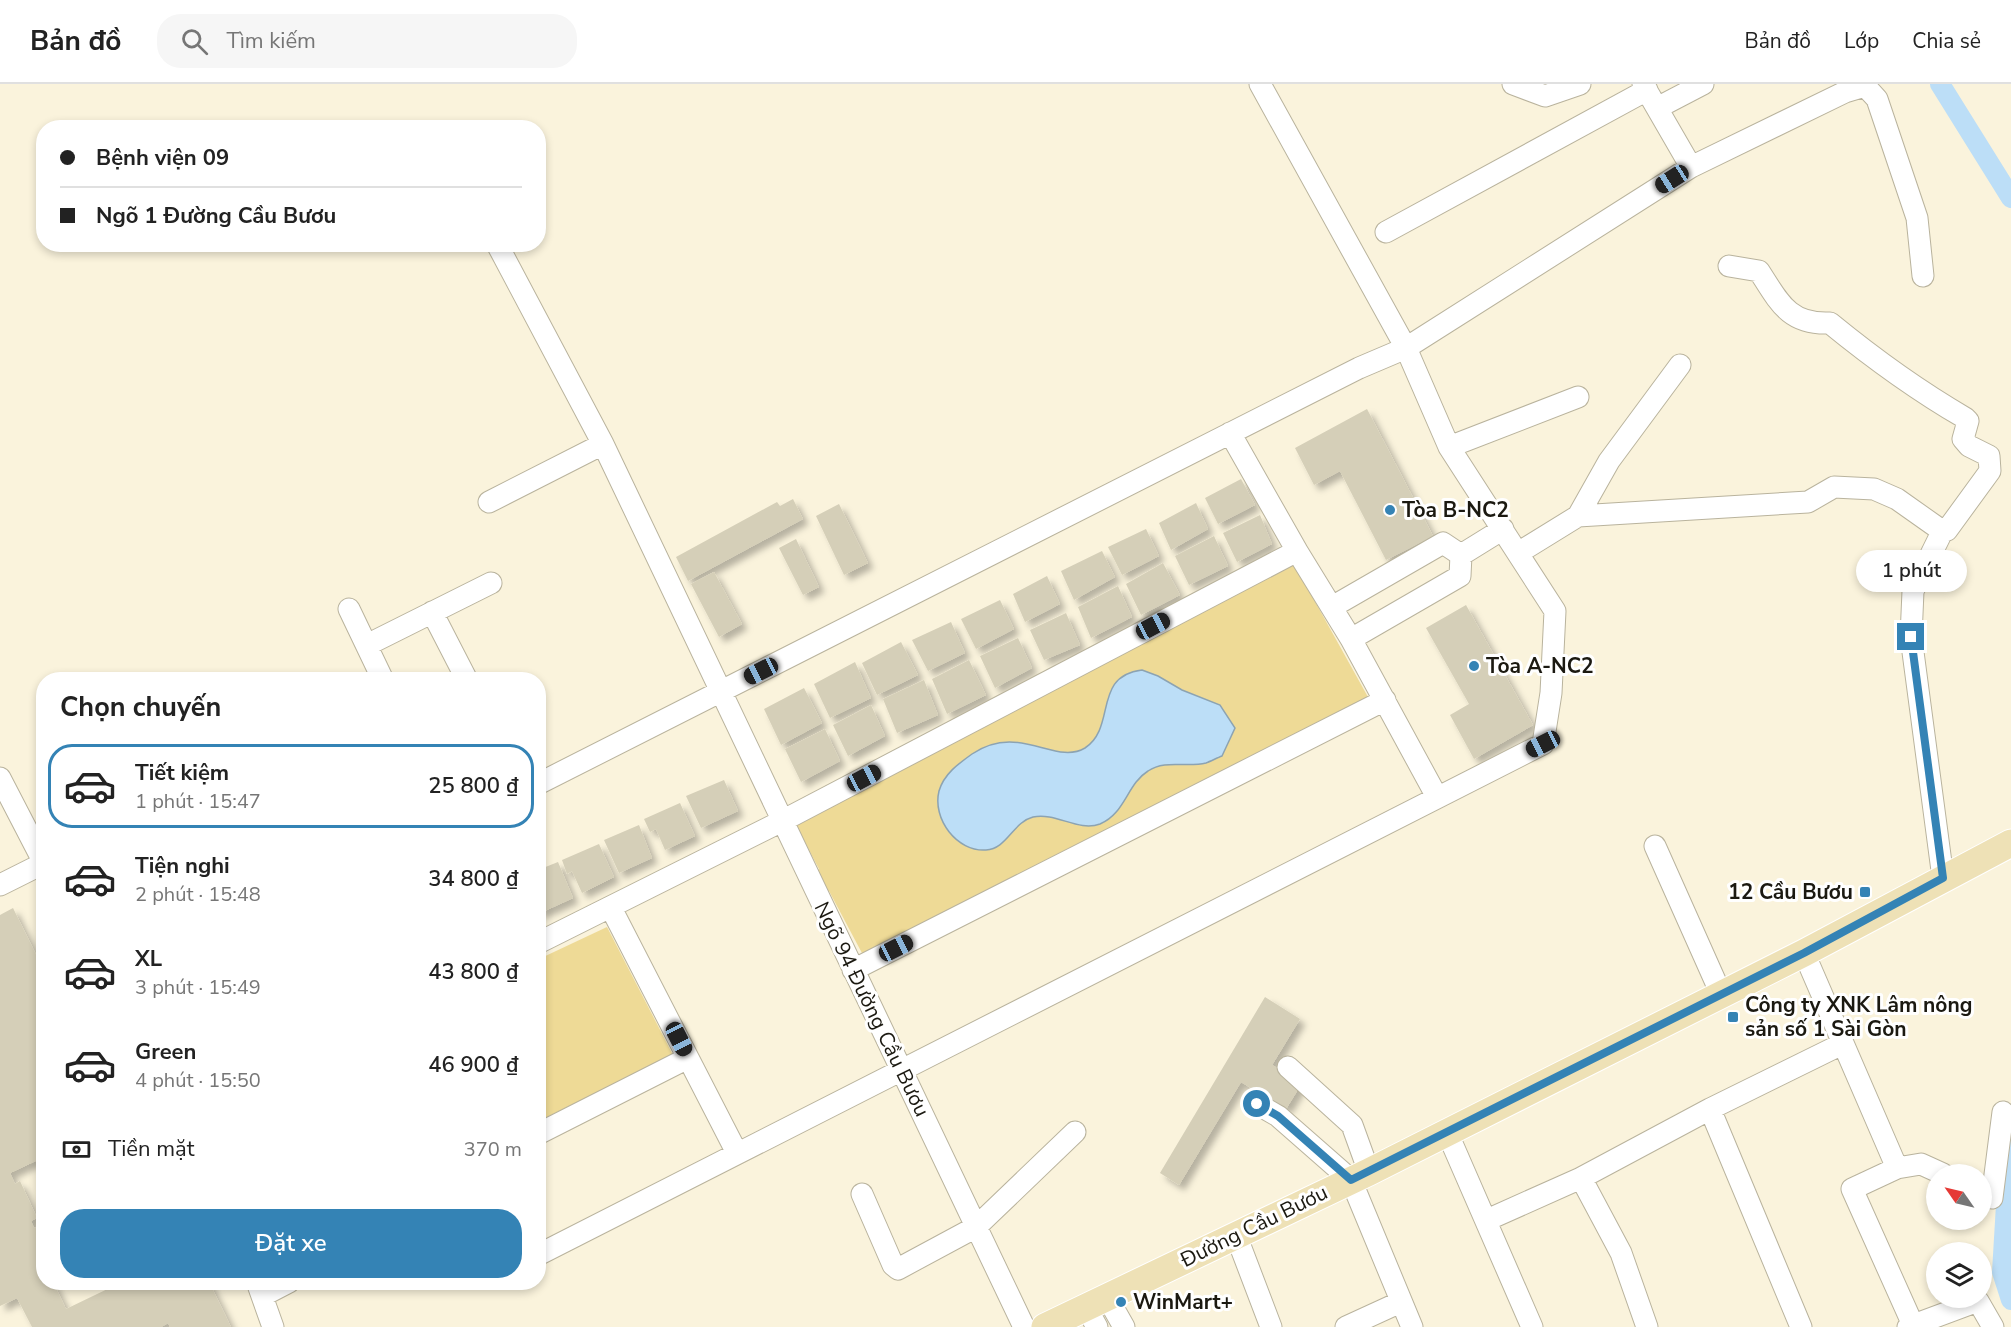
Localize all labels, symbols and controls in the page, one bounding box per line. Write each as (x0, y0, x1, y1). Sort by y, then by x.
search box (157, 14, 577, 68)
text: Bản đồ (30, 22, 121, 60)
icon: search (178, 25, 211, 58)
text: Tìm kiếm (226, 26, 316, 56)
text: Bản đồ (1744, 27, 1811, 55)
text: Lớp (1844, 27, 1879, 55)
text: Chia sẻ (1912, 27, 1981, 55)
text: Bệnh viện 09 (96, 143, 229, 173)
car (1652, 162, 1692, 196)
text: Ngõ 1 Đường Cầu Bươu (96, 201, 336, 231)
place label: Tòa B-NC2 (1402, 496, 1509, 524)
marker: Tòa B-NC2 (1383, 503, 1397, 517)
callout: 1 phút (1856, 550, 1966, 592)
text: 1 phút (1882, 557, 1941, 584)
car (1133, 610, 1173, 642)
route end (1897, 623, 1924, 650)
place label: Tòa A-NC2 (1486, 652, 1594, 680)
car (741, 655, 781, 687)
marker: Tòa A-NC2 (1467, 659, 1481, 673)
text: Chọn chuyến (60, 689, 221, 726)
car (1523, 728, 1563, 760)
text: Tiết kiệm (135, 758, 229, 788)
icon: car (63, 759, 117, 813)
car (844, 762, 884, 794)
text: 25 800 ₫ (428, 771, 519, 801)
text: 1 phút · 15:47 (135, 788, 261, 815)
text: Tiện nghi (135, 851, 230, 881)
icon: car (63, 852, 117, 906)
text: 34 800 ₫ (428, 864, 519, 894)
place label: 12 Cầu Bươu (1728, 878, 1853, 906)
text: 2 phút · 15:48 (135, 881, 261, 908)
marker: 12 Cầu Bươu (1858, 885, 1872, 899)
street label: Ngõ 94 Đường Cầu Bươu (808, 897, 936, 1121)
car (876, 932, 916, 964)
text: XL (135, 944, 162, 974)
icon: car (63, 945, 117, 999)
text: 43 800 ₫ (428, 957, 519, 987)
text: 3 phút · 15:49 (135, 974, 261, 1001)
place label: Công ty XNK Lâm nông sản số 1 Sài Gòn (1745, 991, 1972, 1043)
marker: Công ty XNK Lâm nông sản số 1 Sài Gòn (1726, 1010, 1740, 1024)
car (663, 1019, 695, 1059)
text: Green (135, 1037, 196, 1067)
icon: car (63, 1038, 117, 1092)
text: 46 900 ₫ (428, 1050, 519, 1080)
text: 4 phút · 15:50 (135, 1067, 261, 1094)
route start (1243, 1090, 1270, 1117)
icon: cash (60, 1133, 93, 1166)
text: Tiền mặt (108, 1134, 194, 1164)
text: 370 m (464, 1136, 522, 1163)
north arrow (1926, 1164, 1992, 1230)
map controls (1926, 1164, 1992, 1308)
street label: Đường Cầu Bươu (1175, 1178, 1332, 1274)
button: Đặt xe (60, 1209, 522, 1278)
button: layers (1926, 1242, 1992, 1308)
place label: WinMart+ (1133, 1288, 1233, 1316)
marker: WinMart+ (1114, 1295, 1128, 1309)

